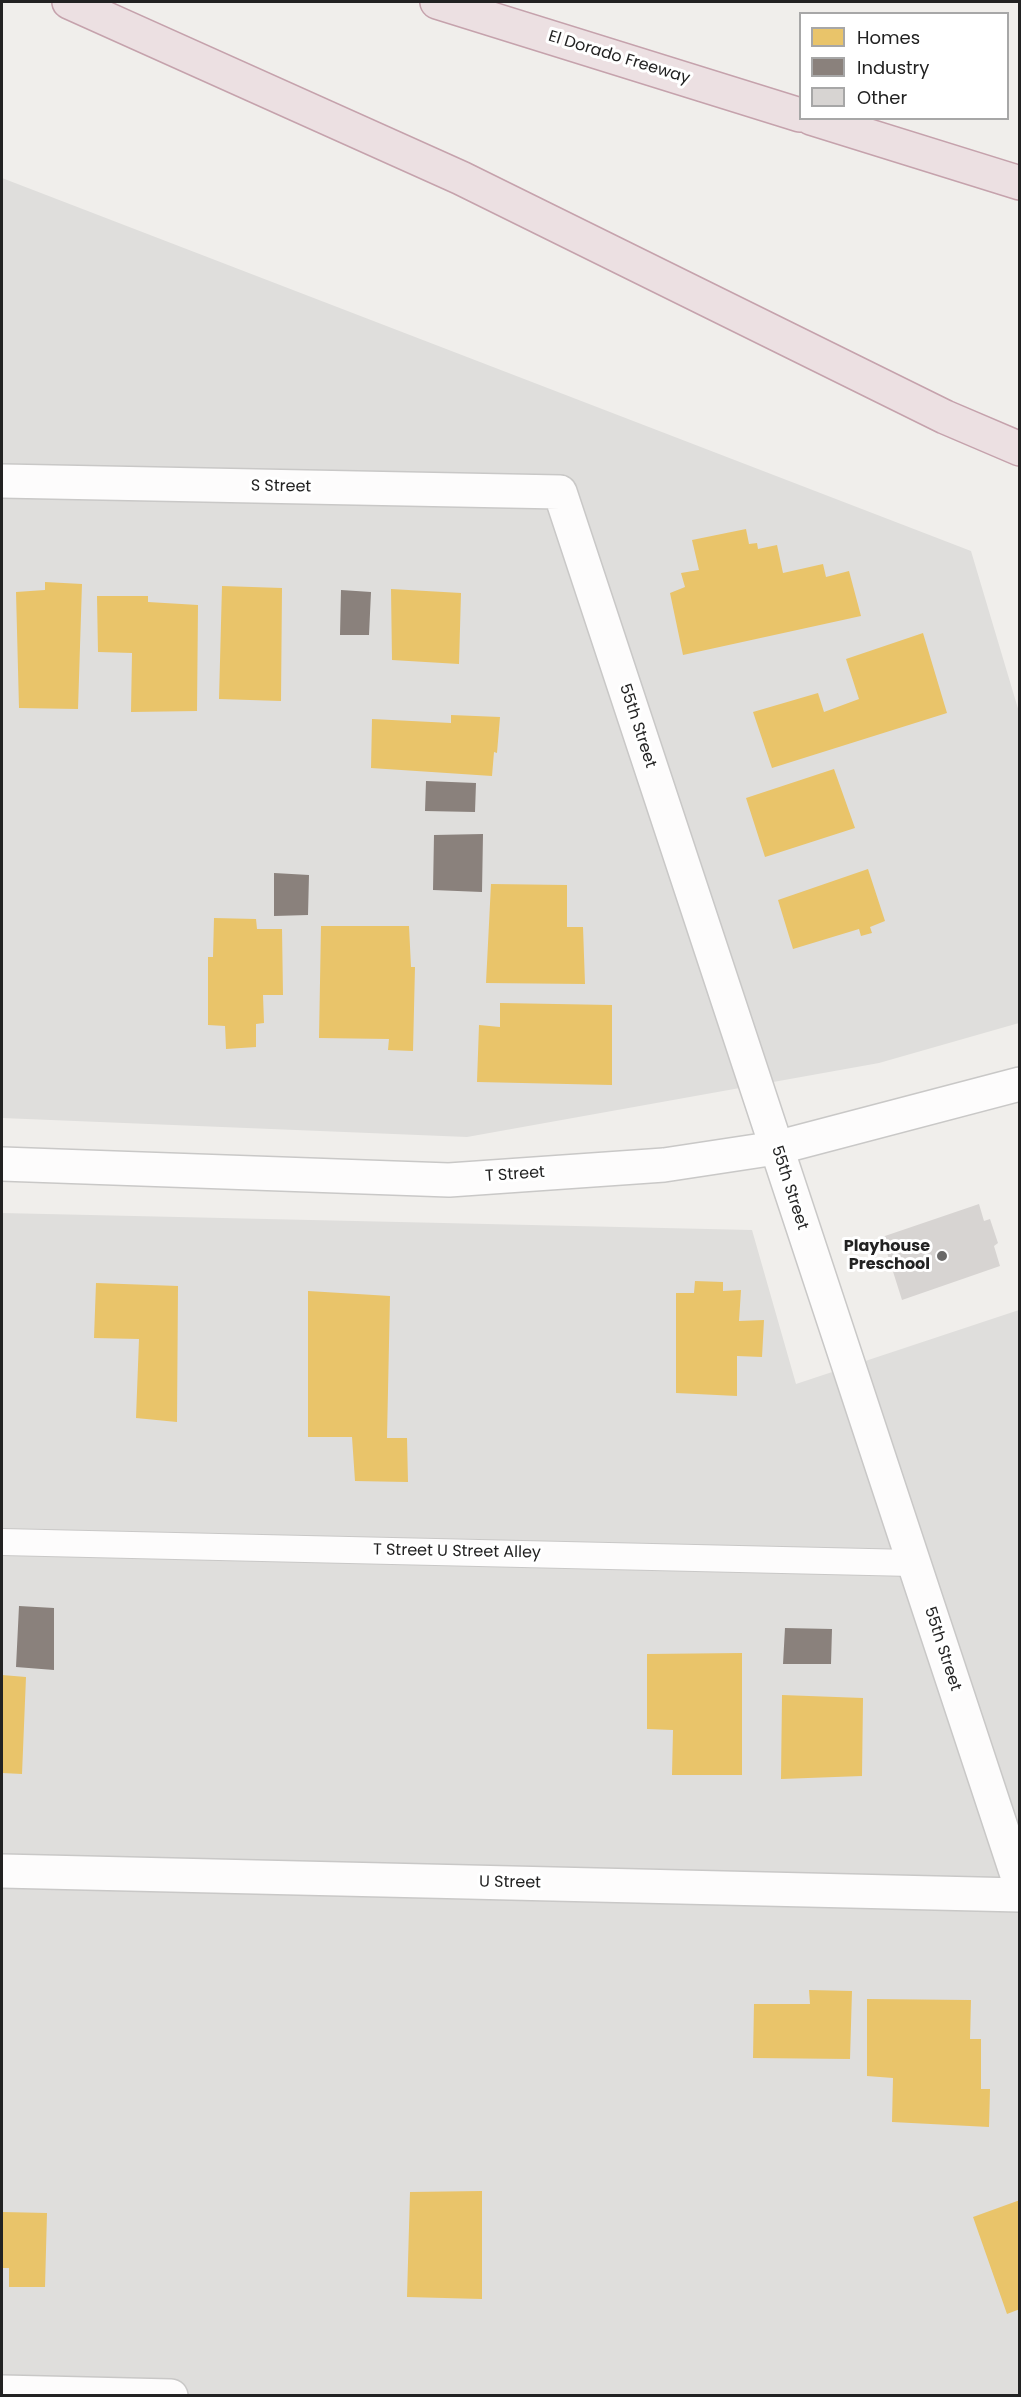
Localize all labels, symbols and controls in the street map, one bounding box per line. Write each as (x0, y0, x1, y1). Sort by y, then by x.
legend (799, 12, 1009, 120)
text: Homes (857, 25, 920, 50)
street label: El Dorado Freeway (546, 27, 692, 89)
text: Industry (857, 55, 929, 80)
text: Other (857, 85, 907, 110)
street label: S Street (251, 477, 311, 497)
street label: 55th Street (614, 682, 660, 770)
street label: 55th Street (766, 1144, 812, 1232)
street label: T Street (485, 1163, 545, 1187)
place label: Playhouse Preschool (844, 1237, 930, 1275)
marker: Playhouse Preschool (935, 1249, 949, 1263)
street label: T Street U Street Alley (373, 1541, 541, 1563)
street label: 55th Street (919, 1605, 965, 1693)
street label: U Street (479, 1873, 541, 1893)

